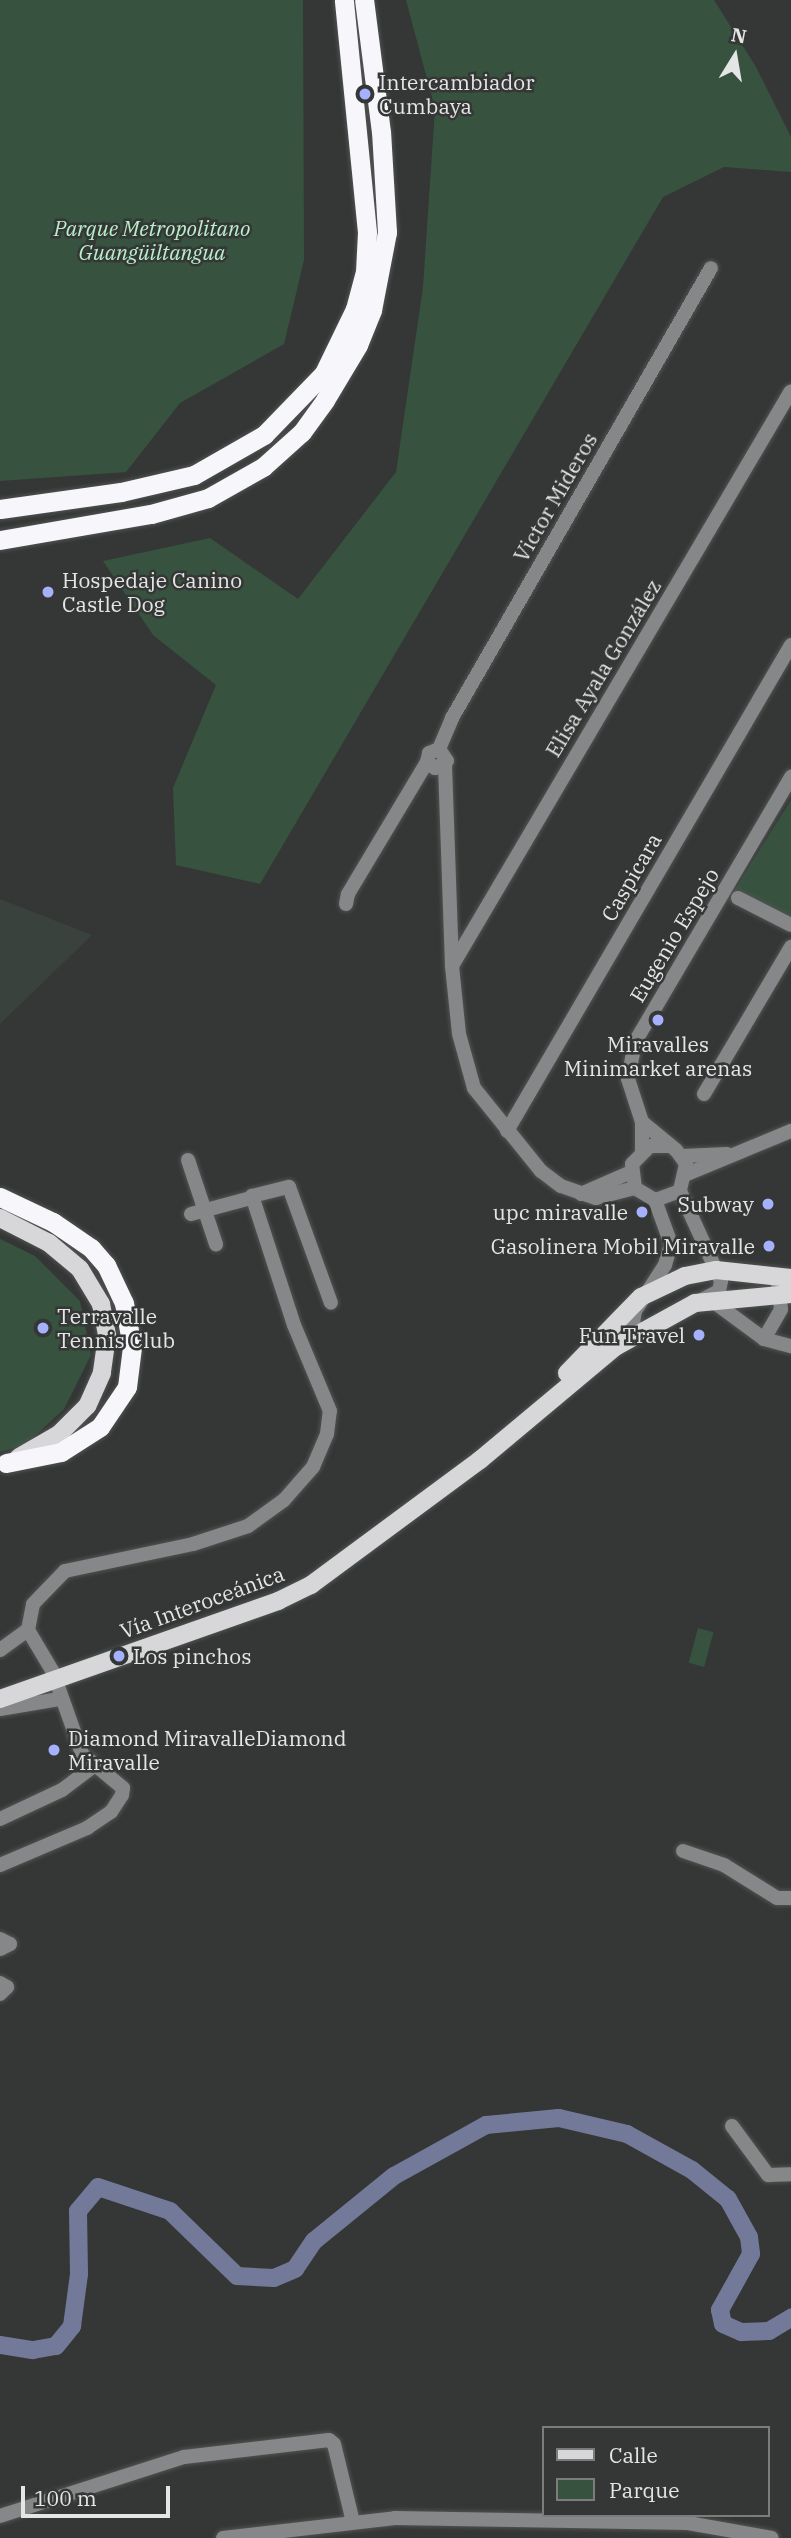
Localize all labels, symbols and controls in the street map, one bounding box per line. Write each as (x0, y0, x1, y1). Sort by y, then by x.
north arrow (700, 21, 770, 91)
text: N (729, 22, 749, 49)
place label: Intercambiador Cumbaya (379, 69, 534, 119)
marker: Intercambiador Cumbaya (357, 86, 373, 102)
park label: Parque Metropolitano Guangüiltangua (54, 215, 250, 265)
street label: Victor Mideros (508, 428, 602, 566)
place label: Hospedaje Canino Castle Dog (62, 567, 242, 617)
street label: Elisa Ayala González (540, 575, 666, 761)
marker: Hospedaje Canino Castle Dog (40, 584, 56, 600)
street label: Caspicara (596, 828, 666, 926)
street label: Eugenio Espejo (624, 863, 724, 1007)
marker: Miravalles Minimarket arenas (650, 1012, 666, 1028)
place label: Miravalles Minimarket arenas (564, 1031, 752, 1081)
place label: Subway (678, 1191, 754, 1217)
marker: Subway (760, 1196, 776, 1212)
place label: upc miravalle (493, 1199, 628, 1225)
marker: upc miravalle (634, 1204, 650, 1220)
place label: Gasolinera Mobil Miravalle (491, 1233, 755, 1259)
marker: Gasolinera Mobil Miravalle (761, 1238, 777, 1254)
place label: Terravalle Tennis Club (57, 1303, 175, 1353)
marker: Terravalle Tennis Club (35, 1320, 51, 1336)
place label: Fun Travel (579, 1322, 685, 1348)
marker: Fun Travel (691, 1327, 707, 1343)
street label: Vía Interoceánica (116, 1561, 288, 1643)
place label: Los pinchos (133, 1643, 251, 1669)
marker: Los pinchos (111, 1648, 127, 1664)
place label: Diamond MiravalleDiamond Miravalle (68, 1725, 346, 1775)
marker: Diamond MiravalleDiamond Miravalle (46, 1742, 62, 1758)
legend (542, 2426, 770, 2517)
text: Calle (609, 2441, 658, 2469)
scale bar (24, 2472, 173, 2516)
text: Parque (609, 2476, 679, 2504)
text: 100 m (34, 2484, 97, 2512)

